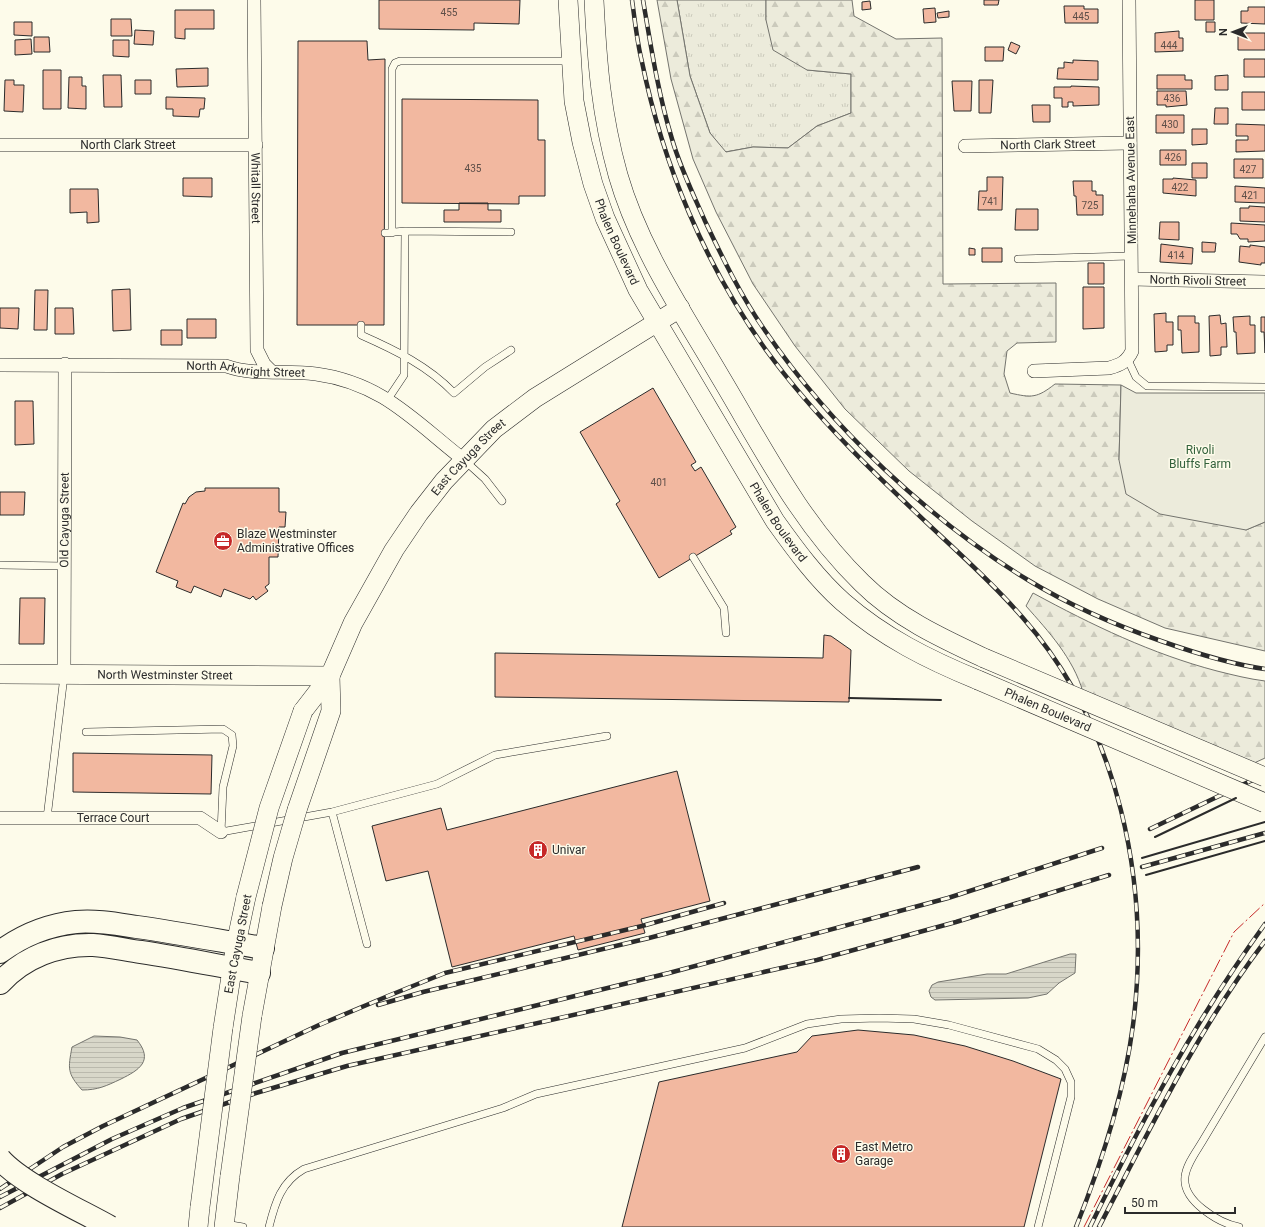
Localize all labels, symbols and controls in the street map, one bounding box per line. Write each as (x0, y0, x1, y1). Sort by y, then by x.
house number: 455 (441, 7, 458, 18)
house number: 445 (1073, 11, 1090, 22)
north arrow (1213, 12, 1253, 52)
text: N (1217, 28, 1230, 36)
house number: 444 (1161, 40, 1178, 51)
house number: 436 (1164, 93, 1181, 104)
street label: Minnehaha Avenue East (1123, 116, 1139, 244)
house number: 430 (1162, 119, 1179, 130)
street label: North Clark Street (1000, 137, 1096, 152)
street label: North Clark Street (80, 138, 176, 152)
street label: Whitall Street (248, 152, 263, 224)
house number: 426 (1165, 152, 1182, 163)
house number: 435 (465, 163, 482, 174)
house number: 427 (1240, 164, 1257, 175)
house number: 422 (1172, 182, 1189, 193)
house number: 421 (1242, 190, 1258, 201)
house number: 741 (982, 196, 998, 207)
street label: Phalen Boulevard (592, 197, 642, 287)
house number: 725 (1082, 200, 1099, 211)
house number: 414 (1168, 250, 1185, 261)
street label: North Rivoli Street (1149, 272, 1247, 289)
street label: North Arkwright Street (186, 359, 306, 380)
street label: East Cayuga Street (428, 416, 508, 498)
park label: Rivoli Bluffs Farm (1169, 443, 1231, 471)
street label: Old Cayuga Street (57, 472, 72, 568)
house number: 401 (651, 477, 667, 488)
street label: Phalen Boulevard (747, 480, 810, 565)
place label: Blaze Westminster Administrative Offices (237, 527, 354, 555)
office icon: Blaze Westminster Administrative Offices (212, 530, 234, 552)
street label: North Westminster Street (97, 668, 233, 682)
street label: Phalen Boulevard (1002, 685, 1093, 735)
street label: Terrace Court (77, 811, 149, 825)
building icon: Univar (527, 839, 549, 861)
place label: Univar (552, 843, 586, 857)
street label: East Cayuga Street (222, 893, 255, 995)
place label: East Metro Garage (855, 1140, 913, 1168)
building icon: East Metro Garage (830, 1143, 852, 1165)
scale bar (1125, 1189, 1235, 1215)
text: 50 m (1131, 1196, 1158, 1210)

